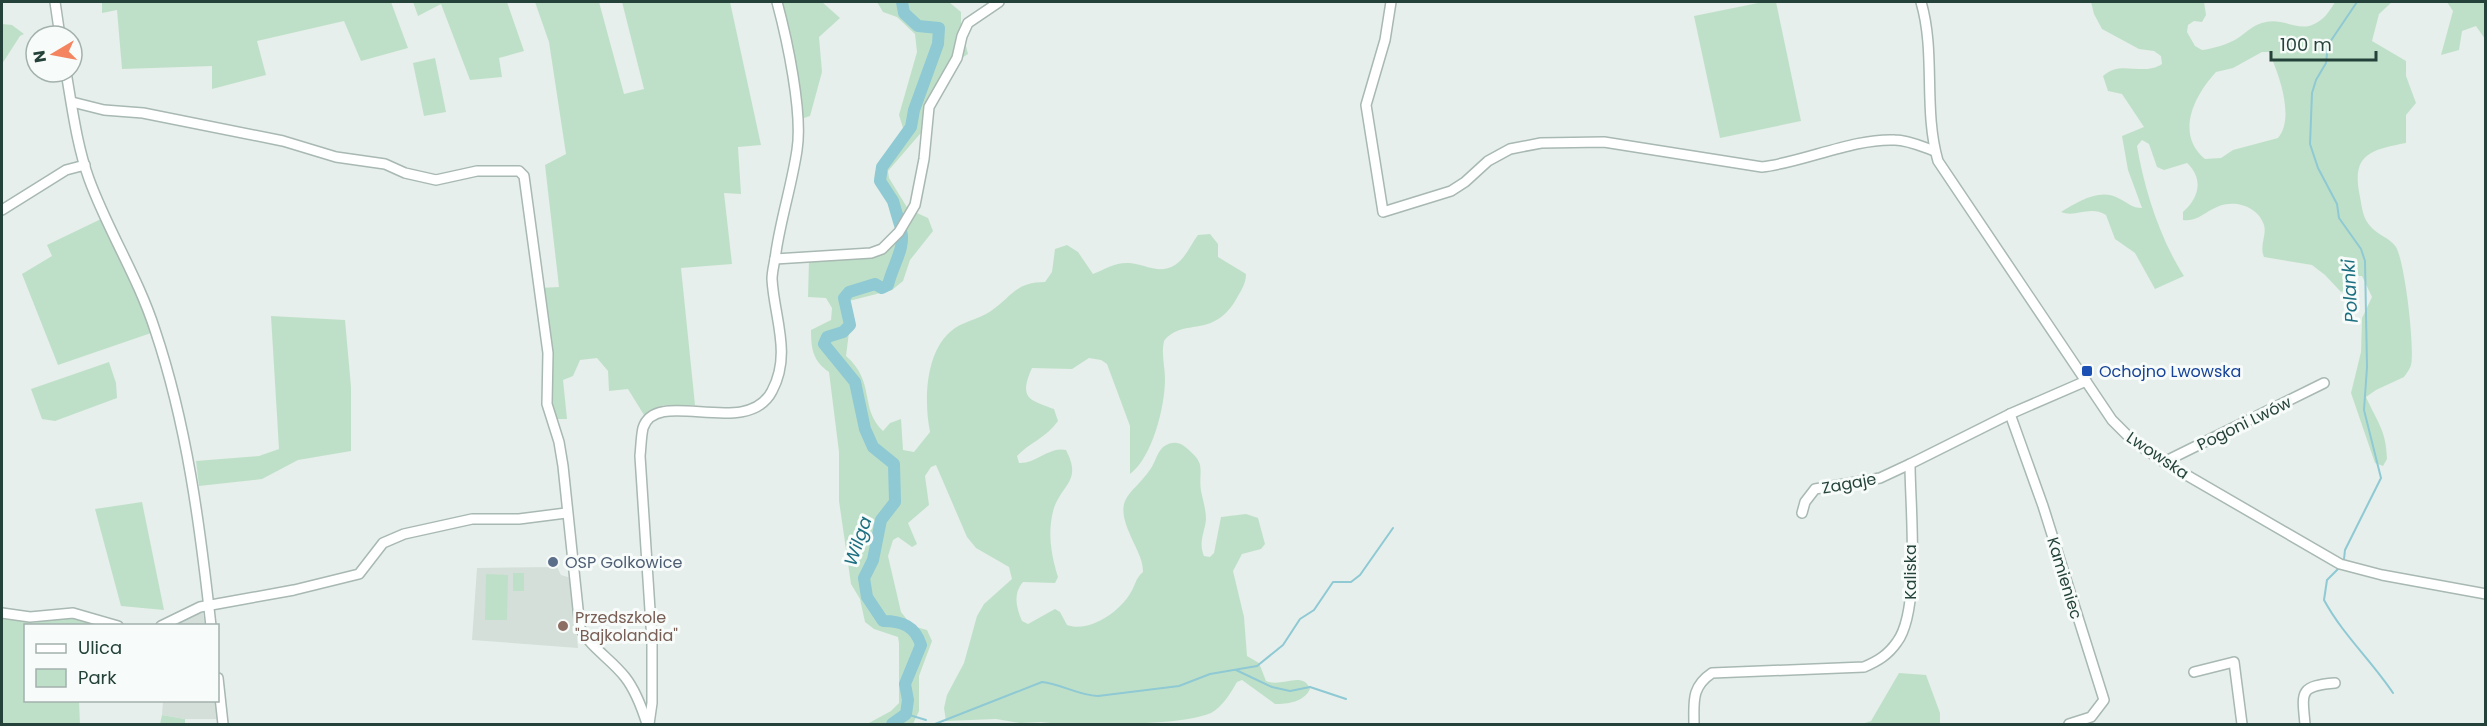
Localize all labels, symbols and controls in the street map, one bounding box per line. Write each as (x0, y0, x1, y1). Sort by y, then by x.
north arrow (24, 24, 84, 84)
scale bar (2271, 24, 2376, 62)
text: 100 m (2280, 32, 2332, 57)
text: N (27, 49, 52, 64)
water label: Polanki (2335, 258, 2364, 324)
place label: Ochojno Lwowska (2099, 360, 2241, 383)
marker: Ochojno Lwowska (2080, 364, 2094, 378)
street label: Pogoni Lwów (2193, 391, 2295, 456)
street label: Lwowska (2122, 426, 2194, 485)
street label: Zagaje (1820, 467, 1878, 500)
water label: Wilga (837, 513, 878, 569)
street label: Kamieniec (2041, 534, 2088, 622)
street label: Kaliska (1899, 544, 1922, 600)
place label: OSP Golkowice (565, 551, 682, 574)
marker: OSP Golkowice (546, 555, 560, 569)
place label: Przedszkole "Bajkolandia" (575, 606, 678, 647)
marker: Przedszkole "Bajkolandia" (556, 619, 570, 633)
legend (24, 624, 219, 702)
text: Ulica (78, 635, 122, 660)
text: Park (78, 665, 117, 690)

